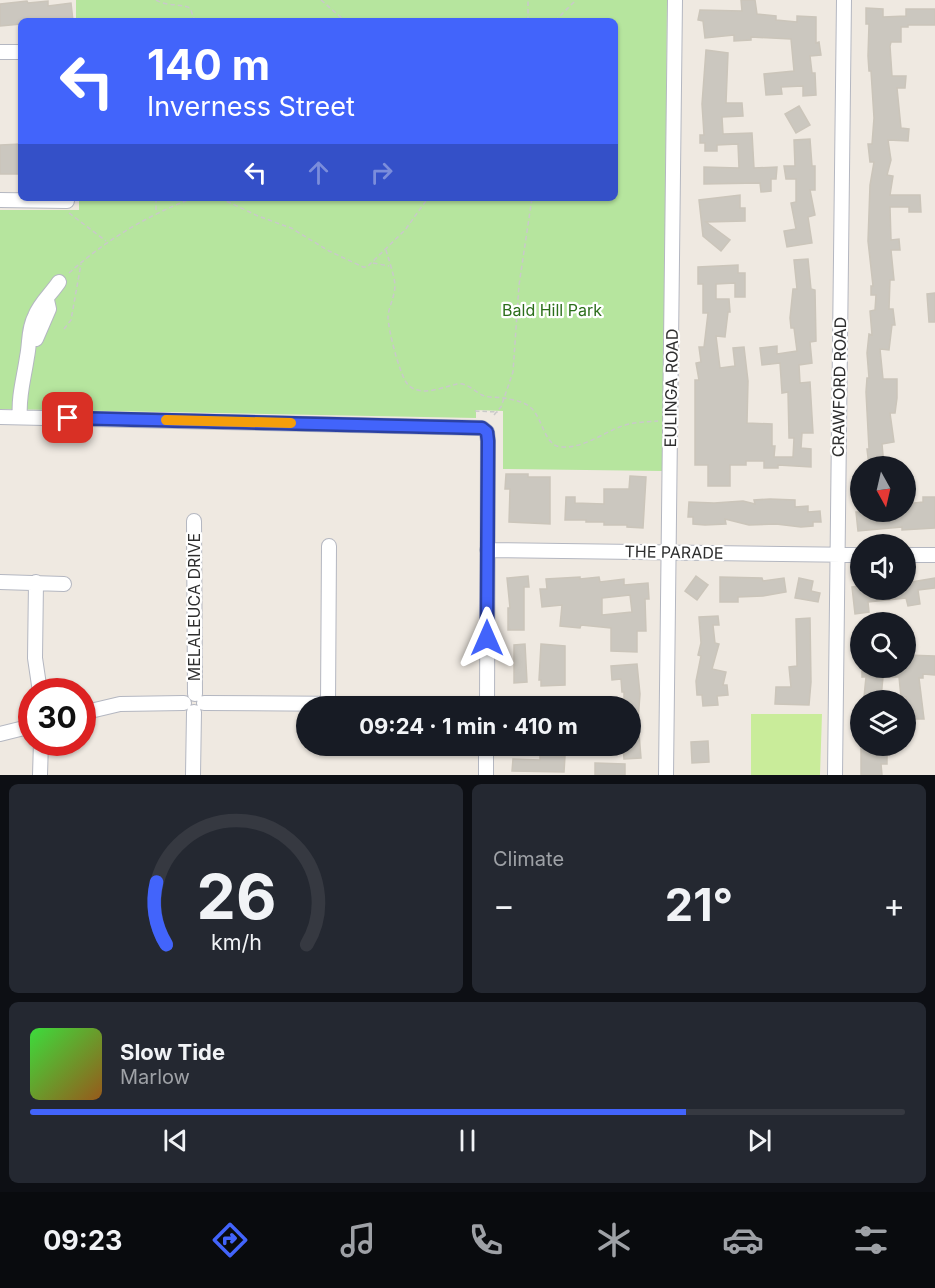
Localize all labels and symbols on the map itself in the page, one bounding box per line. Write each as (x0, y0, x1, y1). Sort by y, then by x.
park label: Bald Hill Park (502, 300, 602, 320)
street label: CRAWFORD ROAD (828, 317, 850, 457)
street label: EULINGA ROAD (660, 329, 682, 447)
pin (42, 392, 93, 443)
north arrow (850, 456, 916, 522)
street label: MELALEUCA DRIVE (184, 533, 204, 681)
street label: THE PARADE (624, 541, 724, 563)
position arrow (455, 606, 519, 670)
speed limit sign: 30 (18, 678, 96, 756)

